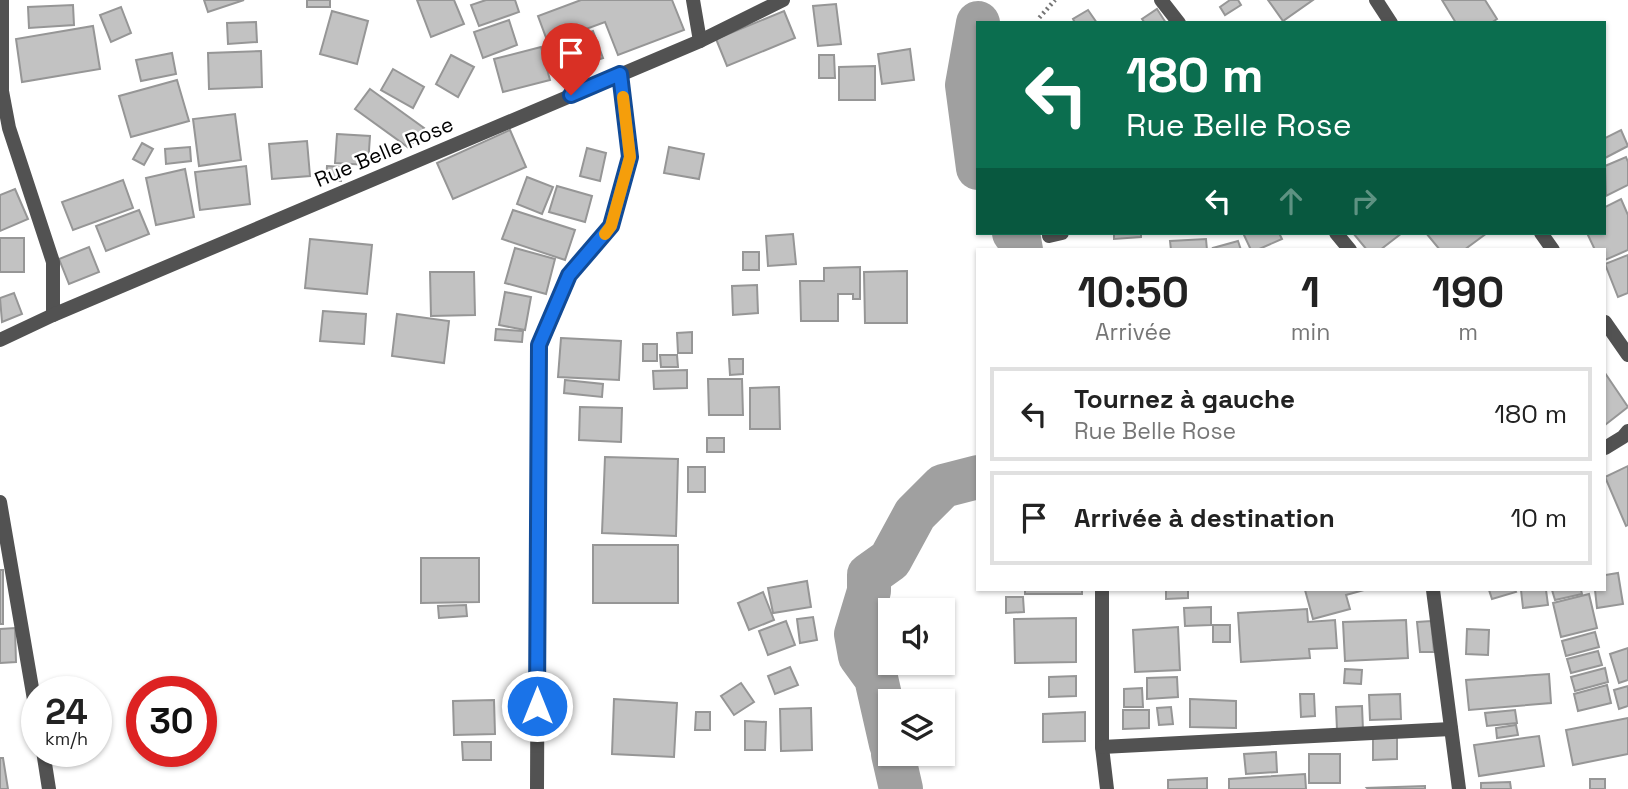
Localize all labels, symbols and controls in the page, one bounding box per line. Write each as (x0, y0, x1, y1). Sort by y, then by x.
pin (541, 23, 601, 95)
icon: arrive (552, 34, 590, 72)
text: 180 m (1126, 44, 1264, 106)
icon: left (1011, 49, 1102, 140)
text: Rue Belle Rose (1126, 105, 1352, 145)
street label: Rue Belle Rose (310, 110, 457, 193)
icon: left (1199, 182, 1237, 220)
icon: ahead (1272, 182, 1310, 220)
icon: right (1345, 182, 1383, 220)
text: 10:50 (1078, 266, 1189, 319)
text: 1 (1301, 266, 1320, 319)
text: 190 (1432, 266, 1504, 319)
text: Arrivée (1095, 317, 1172, 347)
text: min (1291, 317, 1330, 347)
text: m (1458, 317, 1478, 347)
text: Tournez à gauche (1074, 382, 1295, 416)
icon: left (1015, 395, 1053, 433)
text: 180 m (1494, 397, 1567, 431)
text: Rue Belle Rose (1074, 416, 1236, 446)
icon: arrive (1015, 499, 1053, 537)
text: Arrivée à destination (1074, 501, 1335, 535)
text: 10 m (1510, 501, 1567, 535)
map controls (878, 598, 955, 766)
button: sound (878, 598, 955, 675)
position arrow (500, 669, 574, 743)
speed limit sign: 30 (126, 676, 217, 767)
button: layers (878, 689, 955, 766)
text: 24 (45, 690, 88, 734)
text: km/h (45, 727, 88, 750)

